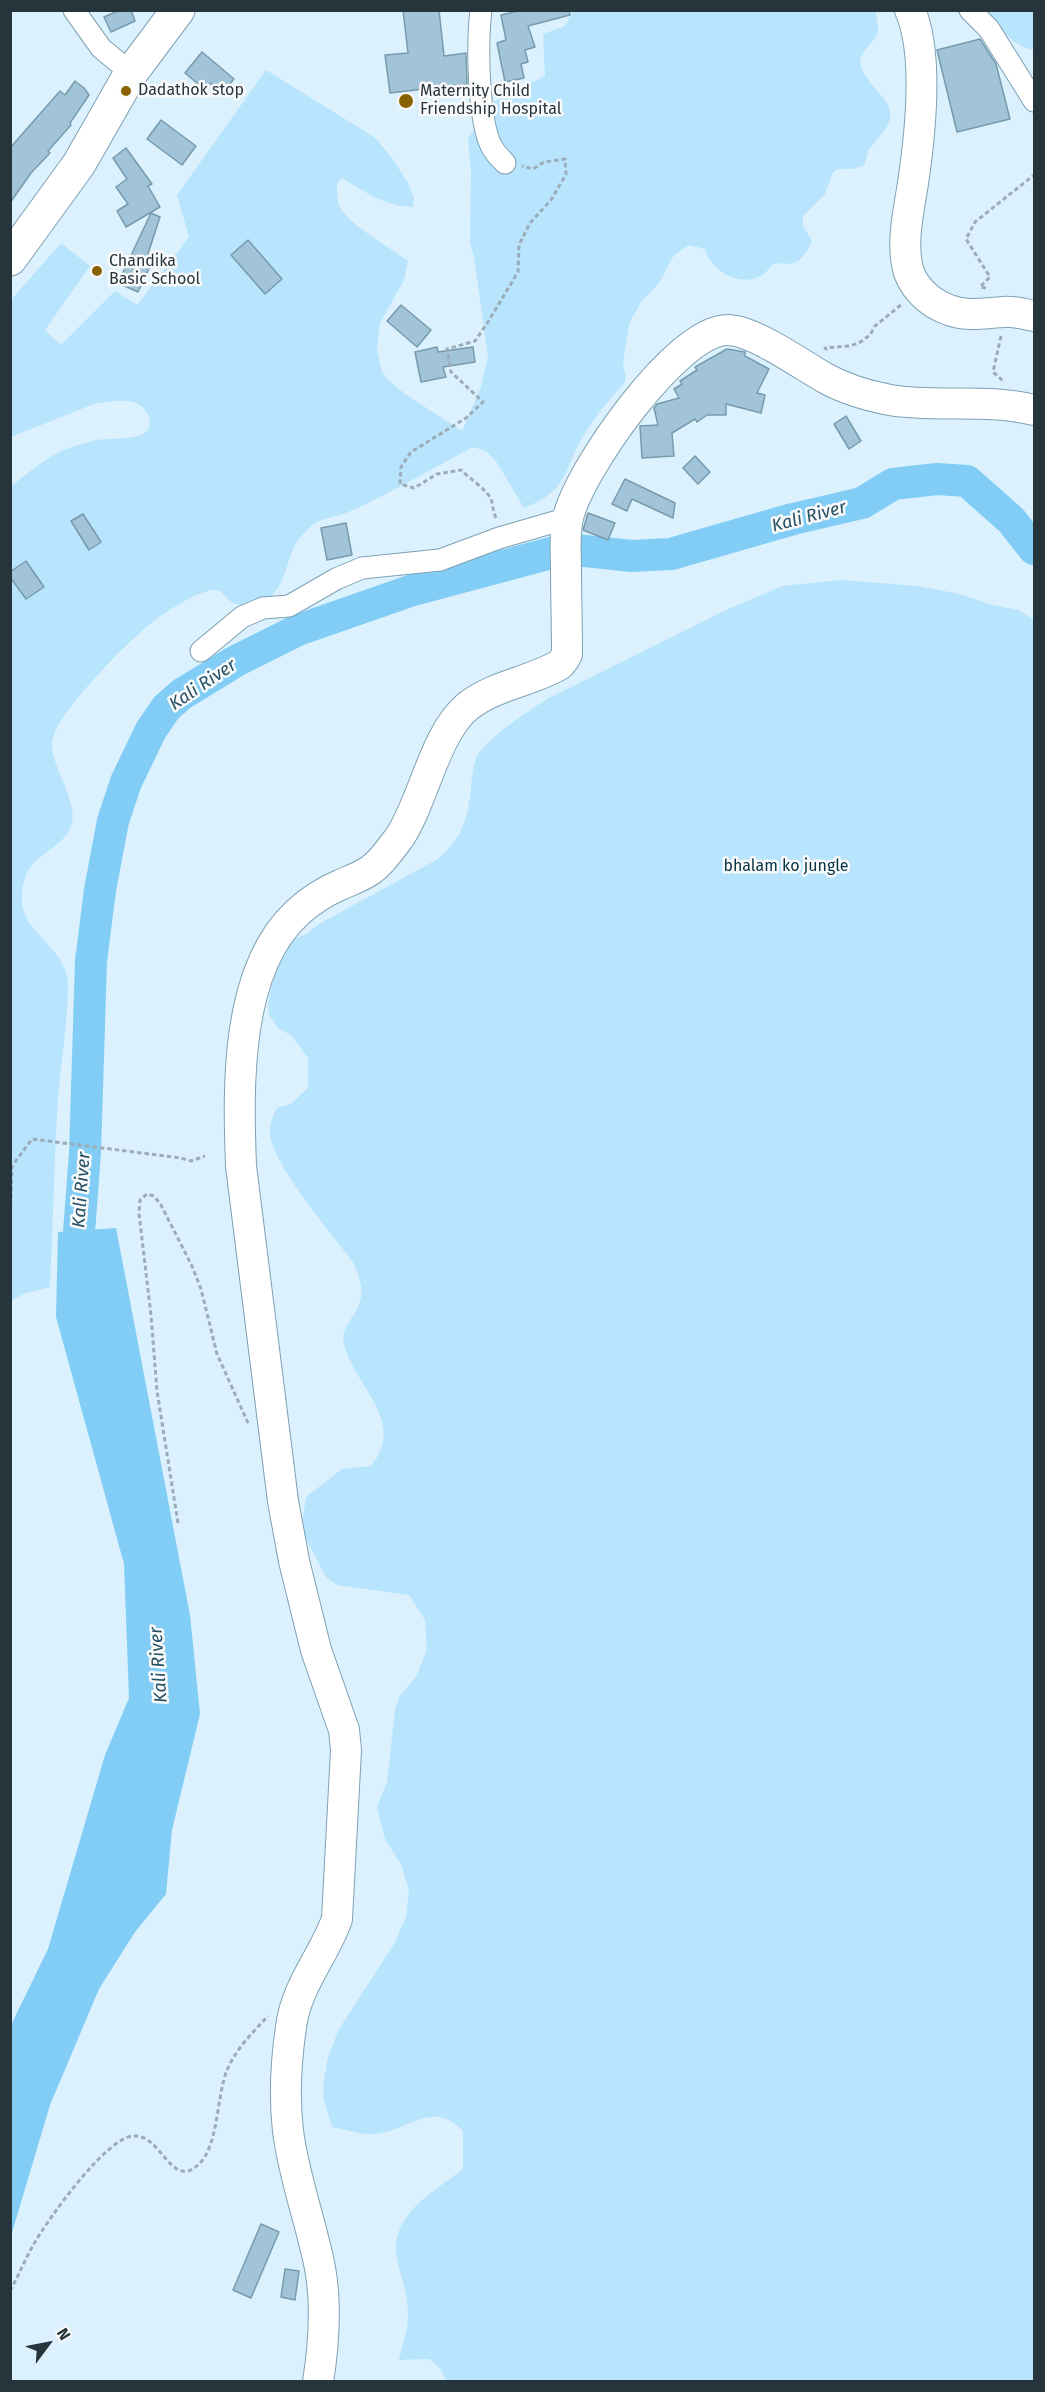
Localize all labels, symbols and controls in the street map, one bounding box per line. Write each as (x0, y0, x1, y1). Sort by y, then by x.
place label: Dadathok stop (138, 81, 244, 101)
place label: Maternity Child Friendship Hospital (420, 82, 561, 120)
marker: Dadathok stop (119, 84, 133, 98)
marker: Maternity Child Friendship Hospital (397, 92, 415, 110)
place label: Chandika Basic School (109, 252, 200, 290)
marker: Chandika Basic School (90, 264, 104, 278)
water label: Kali River (770, 497, 848, 537)
water label: Kali River (165, 655, 241, 715)
park label: bhalam ko jungle (723, 857, 849, 877)
water label: Kali River (69, 1151, 95, 1229)
water label: Kali River (146, 1626, 172, 1704)
north arrow (18, 2314, 78, 2374)
text: N (53, 2325, 75, 2344)

